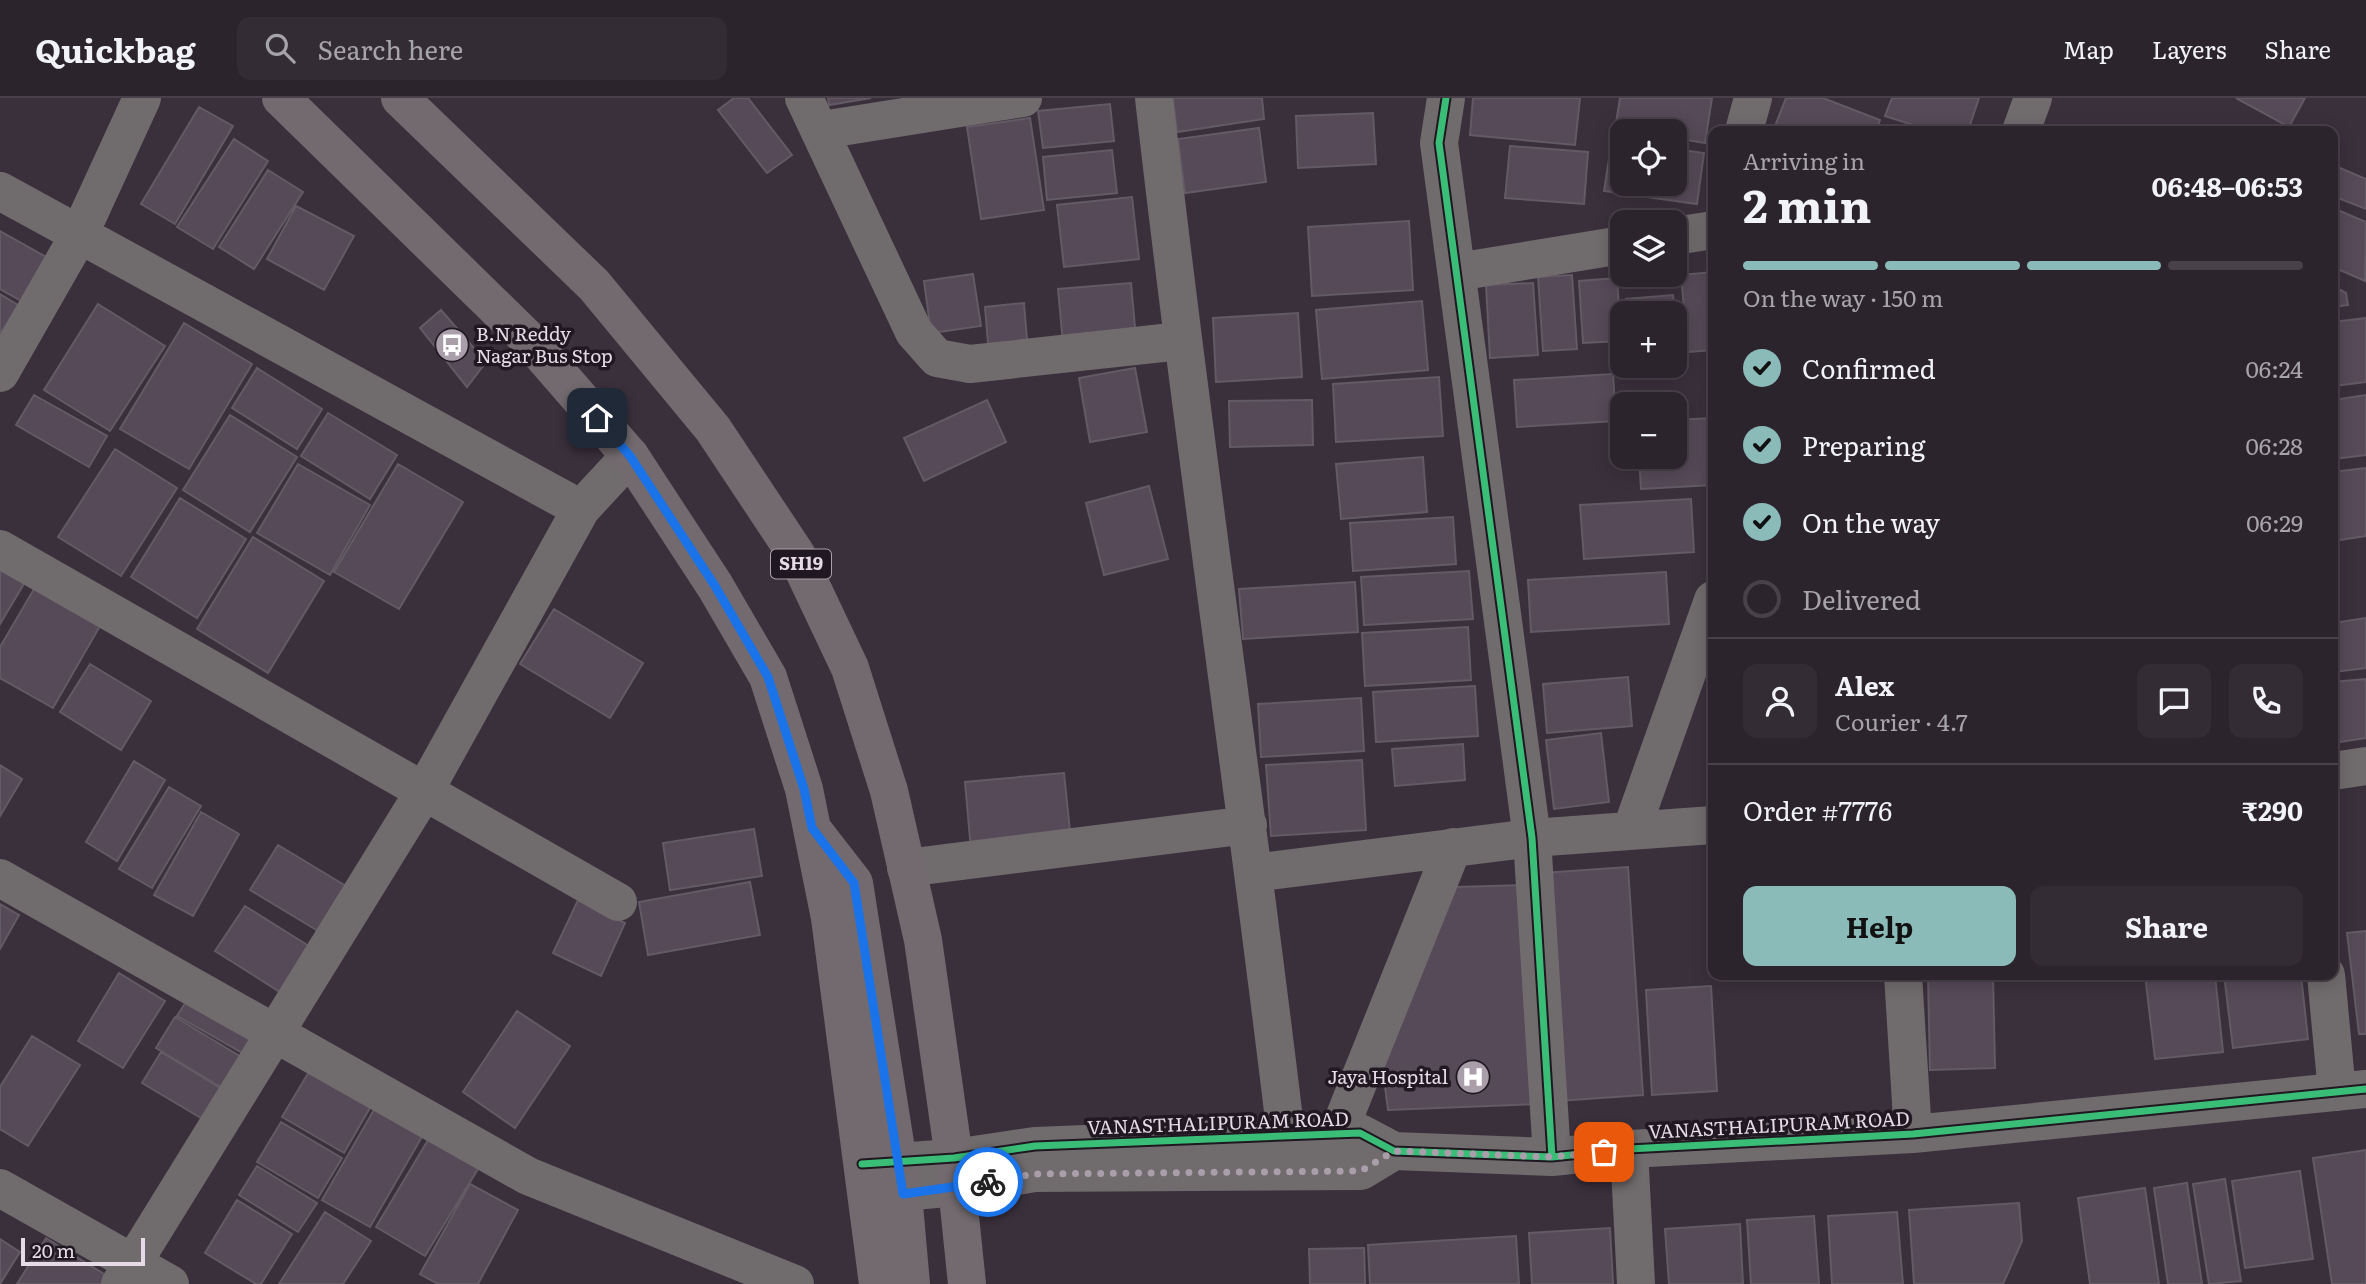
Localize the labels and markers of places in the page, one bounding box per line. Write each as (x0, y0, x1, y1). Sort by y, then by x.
place label: B.N Reddy Nagar Bus Stop (476, 319, 613, 369)
bus stop icon: B.N Reddy Nagar Bus Stop (433, 326, 471, 364)
pin (567, 388, 627, 448)
hospital icon: Jaya Hospital (1454, 1058, 1492, 1096)
place label: Jaya Hospital (1328, 1062, 1448, 1090)
pin (1574, 1122, 1634, 1182)

